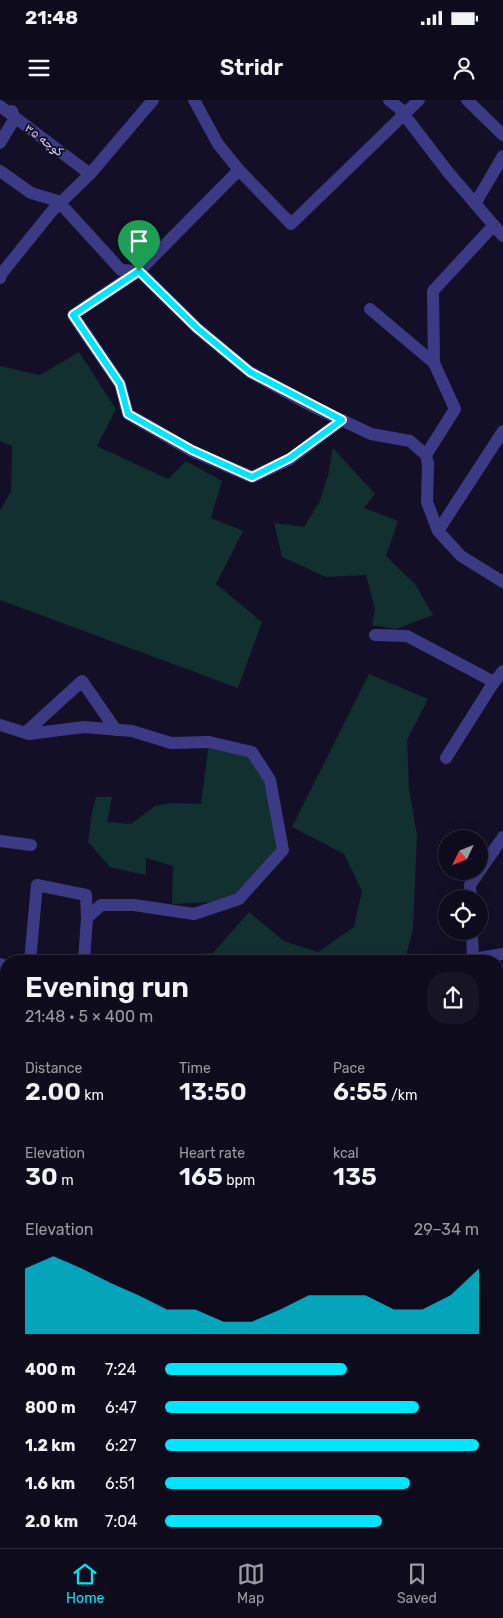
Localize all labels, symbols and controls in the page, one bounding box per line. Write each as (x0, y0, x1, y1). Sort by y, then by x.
text: 21:48 (25, 6, 78, 29)
icon: menu (25, 54, 53, 82)
text: Stridr (220, 54, 283, 81)
icon: person (450, 54, 478, 82)
street label: کوچه ۳۵ (21, 121, 66, 160)
pin (118, 220, 160, 271)
icon: arrive (125, 227, 153, 255)
north arrow (438, 830, 488, 880)
map controls (438, 830, 488, 940)
button: locate (438, 890, 488, 940)
text: Evening run (25, 971, 189, 1004)
button: share (427, 972, 479, 1024)
text: 21:48 · 5 × 400 m (25, 1007, 153, 1026)
text: Distance (25, 1060, 82, 1077)
text: Time (179, 1060, 211, 1077)
text: Pace (333, 1060, 365, 1077)
text: 2.00 (25, 1077, 81, 1106)
text: 13:50 (179, 1077, 247, 1106)
text: 6:55 (333, 1077, 388, 1106)
text: km (81, 1087, 104, 1104)
text: /km (388, 1087, 418, 1104)
text: Elevation (25, 1145, 85, 1162)
text: Heart rate (179, 1145, 245, 1162)
text: kcal (333, 1145, 359, 1162)
text: 30 (25, 1162, 58, 1191)
text: 165 (179, 1162, 223, 1191)
text: 135 (333, 1162, 377, 1191)
text: m (58, 1172, 74, 1189)
text: bpm (223, 1172, 255, 1189)
text: Elevation (25, 1220, 94, 1239)
text: 29–34 m (414, 1220, 479, 1239)
text: 400 m (25, 1360, 76, 1379)
text: 7:24 (105, 1360, 136, 1379)
text: 800 m (25, 1398, 76, 1417)
text: 6:47 (105, 1398, 137, 1417)
text: 1.2 km (25, 1436, 75, 1455)
text: 6:27 (105, 1436, 136, 1455)
text: 1.6 km (25, 1474, 75, 1493)
text: 6:51 (105, 1474, 135, 1493)
text: 2.0 km (25, 1512, 78, 1531)
text: 7:04 (105, 1512, 137, 1531)
tab: Home (66, 1560, 104, 1607)
tab: Map (237, 1560, 265, 1607)
tab: Saved (397, 1560, 437, 1607)

